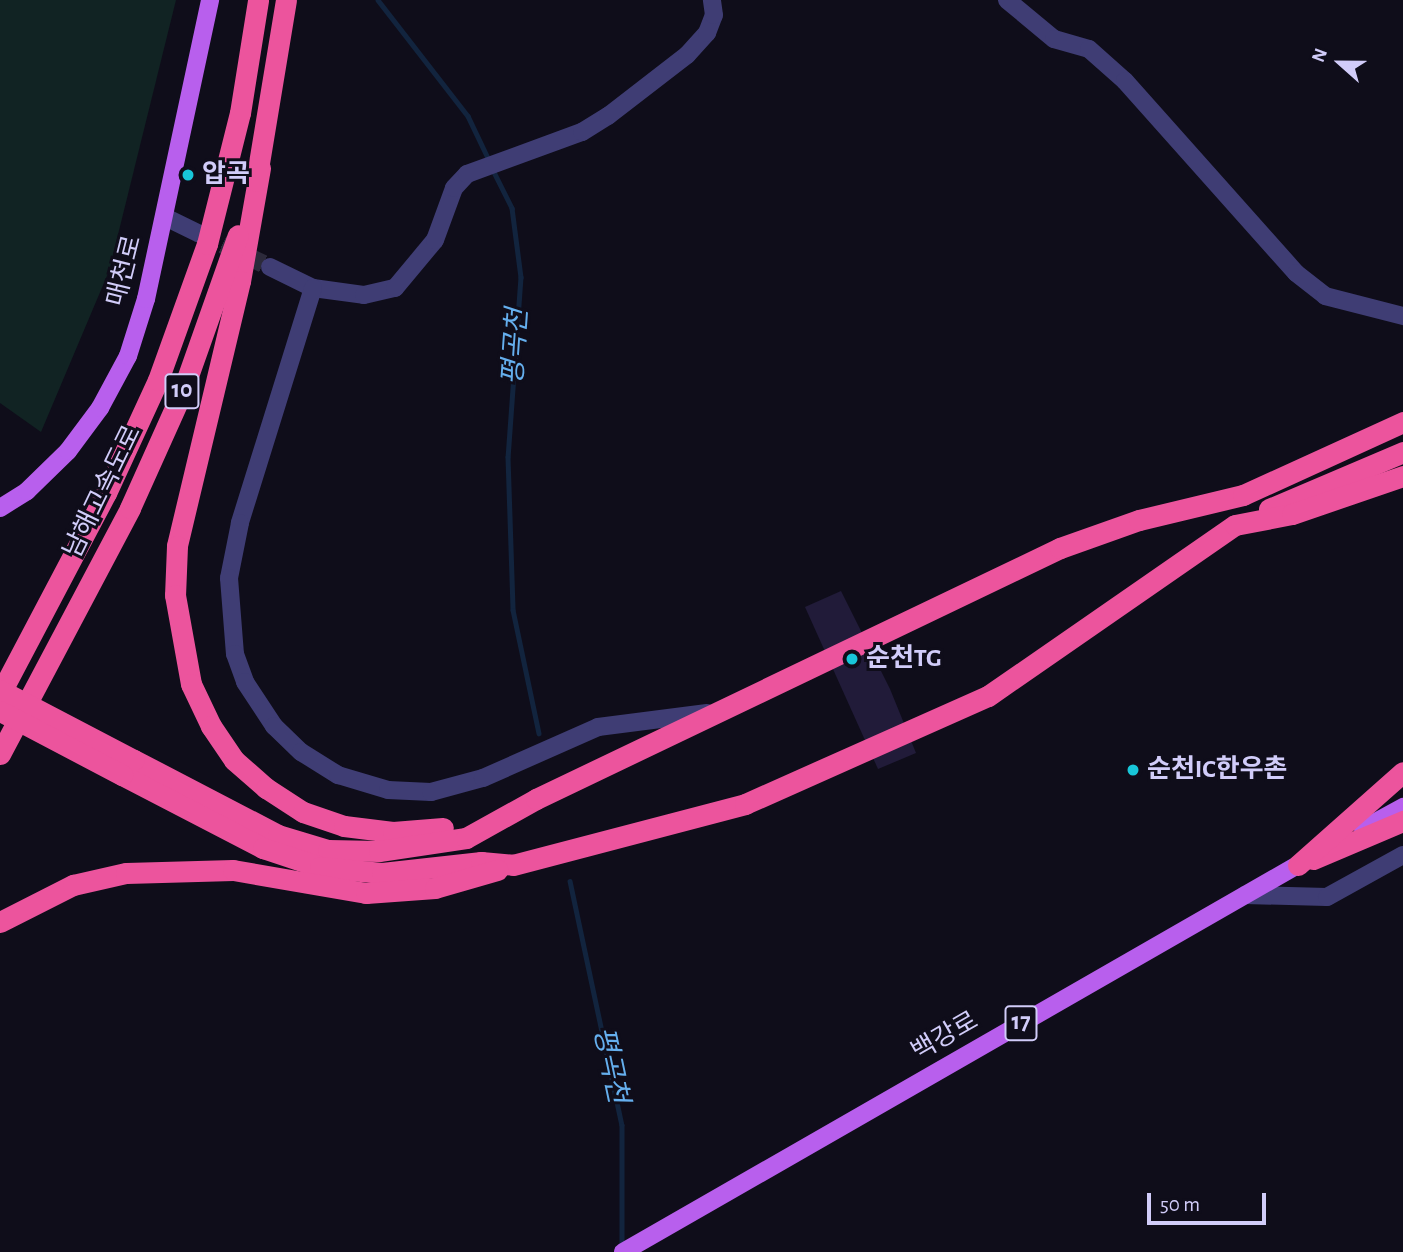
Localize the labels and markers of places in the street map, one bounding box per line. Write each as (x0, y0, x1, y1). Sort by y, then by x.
place label: 압곡 (202, 159, 250, 191)
marker: 압곡 (180, 167, 196, 183)
place label: 순천TG (866, 643, 942, 675)
marker: 순천TG (844, 651, 860, 667)
place label: 순천IC한우촌 (1147, 754, 1287, 786)
marker: 순천IC한우촌 (1125, 762, 1141, 778)

